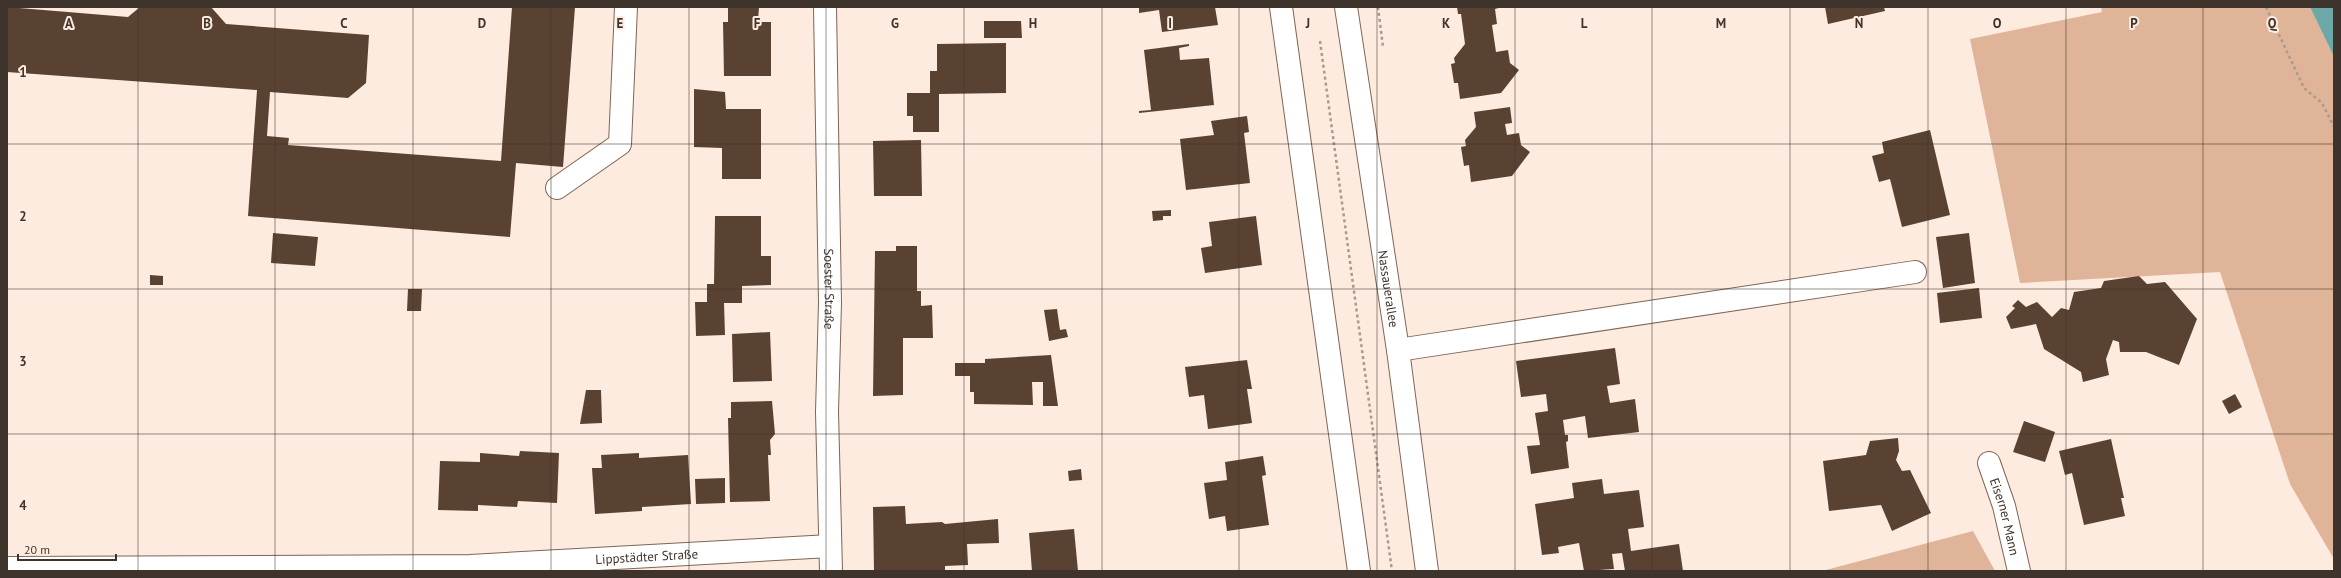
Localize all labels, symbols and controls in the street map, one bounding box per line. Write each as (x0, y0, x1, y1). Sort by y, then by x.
text: A (65, 15, 73, 32)
text: B (203, 15, 211, 32)
text: C (340, 15, 348, 32)
text: D (478, 15, 486, 32)
text: E (617, 15, 624, 32)
text: F (754, 15, 761, 32)
text: G (891, 15, 899, 32)
text: H (1029, 15, 1037, 32)
text: I (1168, 15, 1172, 32)
text: J (1305, 15, 1310, 32)
text: K (1442, 15, 1450, 32)
text: L (1581, 15, 1588, 32)
text: M (1716, 15, 1726, 32)
text: N (1855, 15, 1863, 32)
text: O (1993, 15, 2002, 32)
text: P (2130, 15, 2138, 32)
text: Q (2268, 15, 2278, 32)
text: 1 (19, 64, 27, 81)
text: 2 (19, 208, 27, 225)
street label: Soester Straße (820, 248, 838, 330)
street label: Nassauerallee (1374, 249, 1402, 329)
text: 3 (19, 353, 27, 370)
street label: Eiserner Mann (1986, 476, 2023, 557)
text: 4 (19, 497, 27, 514)
scale bar (18, 536, 116, 562)
text: 20 m (24, 542, 50, 557)
street label: Lippstädter Straße (595, 545, 699, 568)

